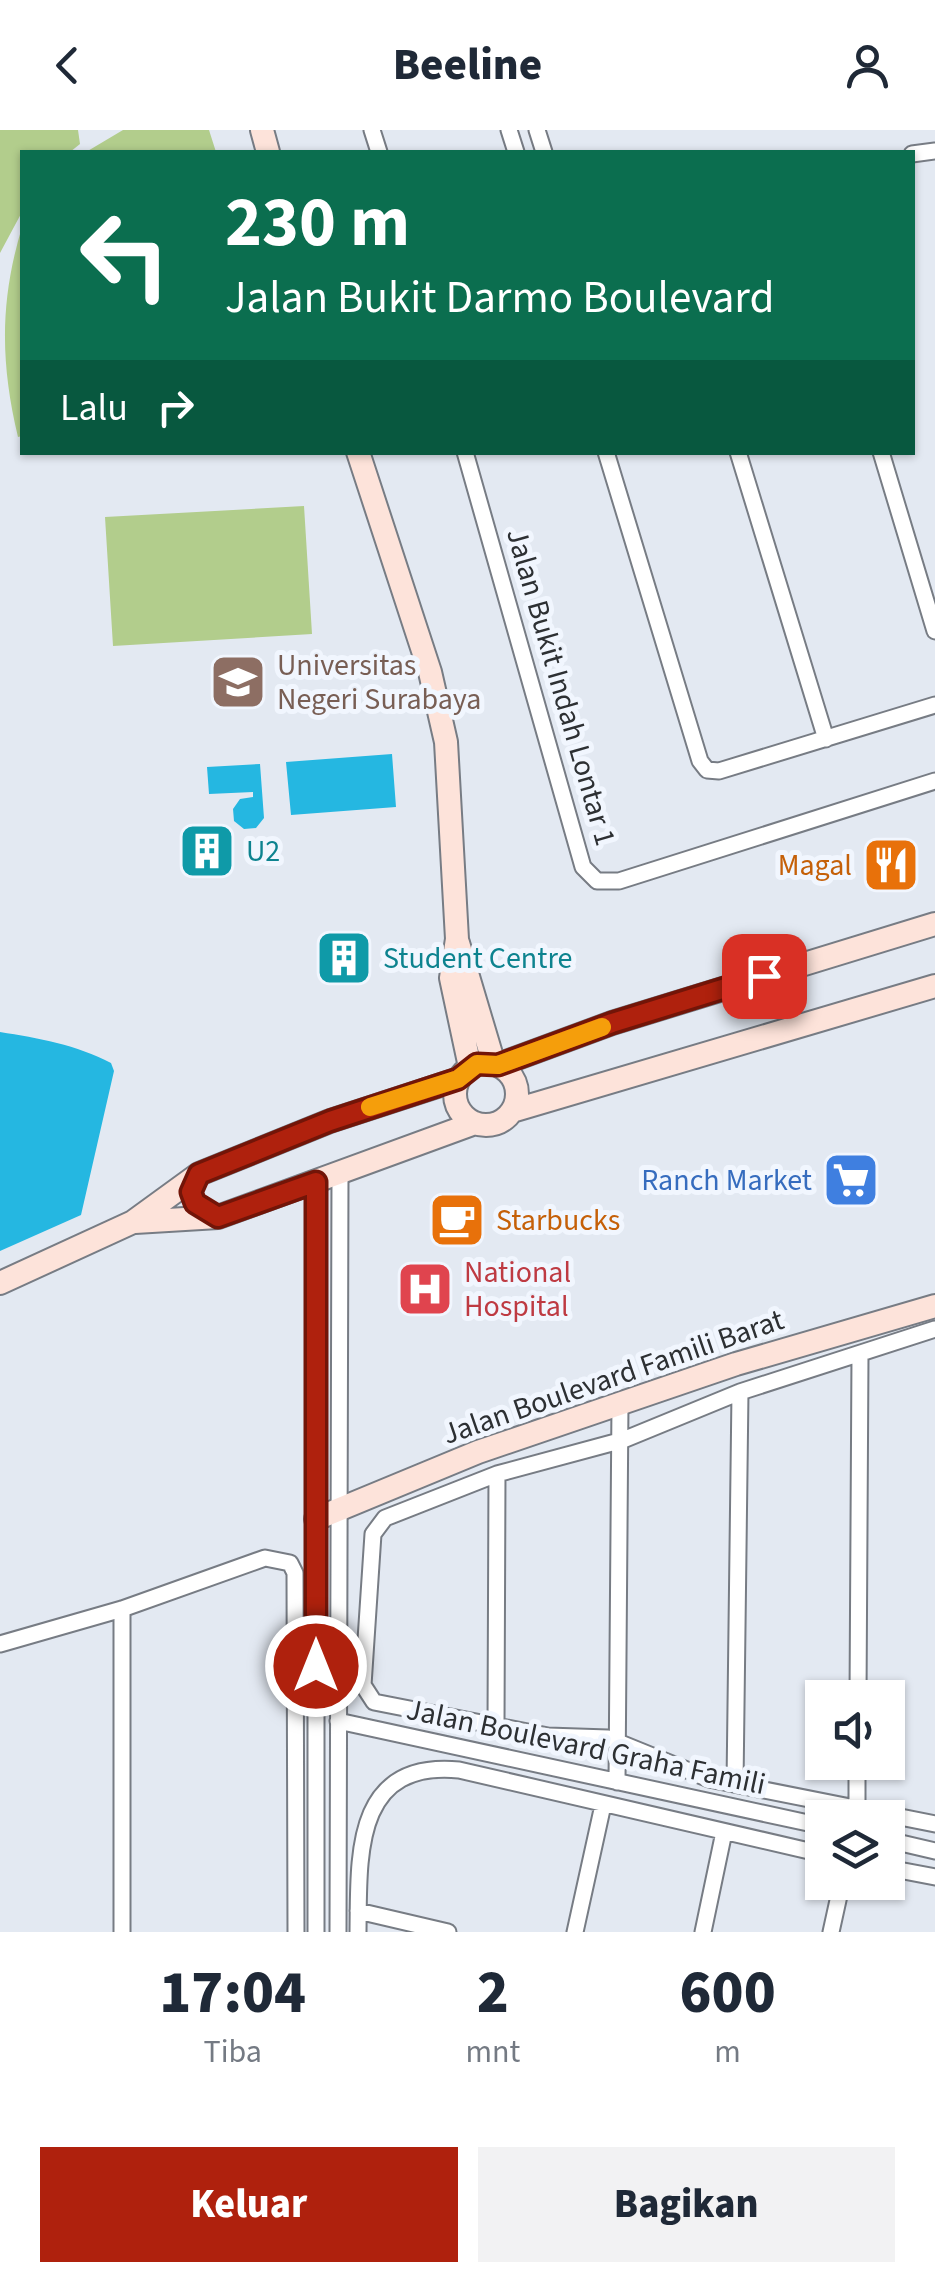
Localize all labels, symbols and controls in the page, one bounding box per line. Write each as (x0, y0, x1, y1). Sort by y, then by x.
text: Beeline (393, 33, 542, 97)
icon: back (40, 38, 95, 93)
icon: person (840, 38, 895, 93)
text: 230 m (225, 173, 410, 273)
icon: left (60, 190, 190, 320)
text: Jalan Bukit Darmo Boulevard (225, 266, 774, 330)
icon: right (148, 380, 203, 435)
text: Lalu (60, 381, 128, 435)
street label: Jalan Bukit Indah Lontar 1 (495, 523, 627, 851)
place label: Universitas Negeri Surabaya (277, 644, 481, 721)
school or university icon: Universitas Negeri Surabaya (208, 652, 268, 712)
building icon: U2 (177, 821, 237, 881)
place label: U2 (246, 830, 280, 873)
restaurant icon: Magal (861, 835, 921, 895)
place label: Magal (778, 844, 852, 887)
building icon: Student Centre (314, 928, 374, 988)
pin (722, 934, 807, 1019)
place label: Student Centre (383, 937, 572, 980)
icon: arrive (737, 949, 792, 1004)
supermarket icon: Ranch Market (821, 1150, 881, 1210)
place label: Ranch Market (641, 1159, 812, 1202)
cafe icon: Starbucks (427, 1190, 487, 1250)
place label: Starbucks (496, 1199, 620, 1242)
place label: National Hospital (464, 1251, 571, 1328)
hospital icon: National Hospital (395, 1259, 455, 1319)
street label: Jalan Boulevard Famili Barat (437, 1298, 789, 1456)
position arrow (264, 1614, 368, 1718)
map controls (805, 1680, 905, 1900)
button: sound (805, 1680, 905, 1780)
street label: Jalan Boulevard Graha Famili (403, 1688, 769, 1806)
button: layers (805, 1800, 905, 1900)
text: 17:04 (159, 1951, 306, 2036)
text: 2 (477, 1951, 509, 2036)
text: 600 (680, 1951, 776, 2036)
text: Tiba (203, 2029, 262, 2075)
text: mnt (465, 2029, 520, 2075)
text: m (714, 2029, 741, 2075)
button: Keluar (40, 2147, 458, 2262)
button: Bagikan (478, 2147, 895, 2262)

